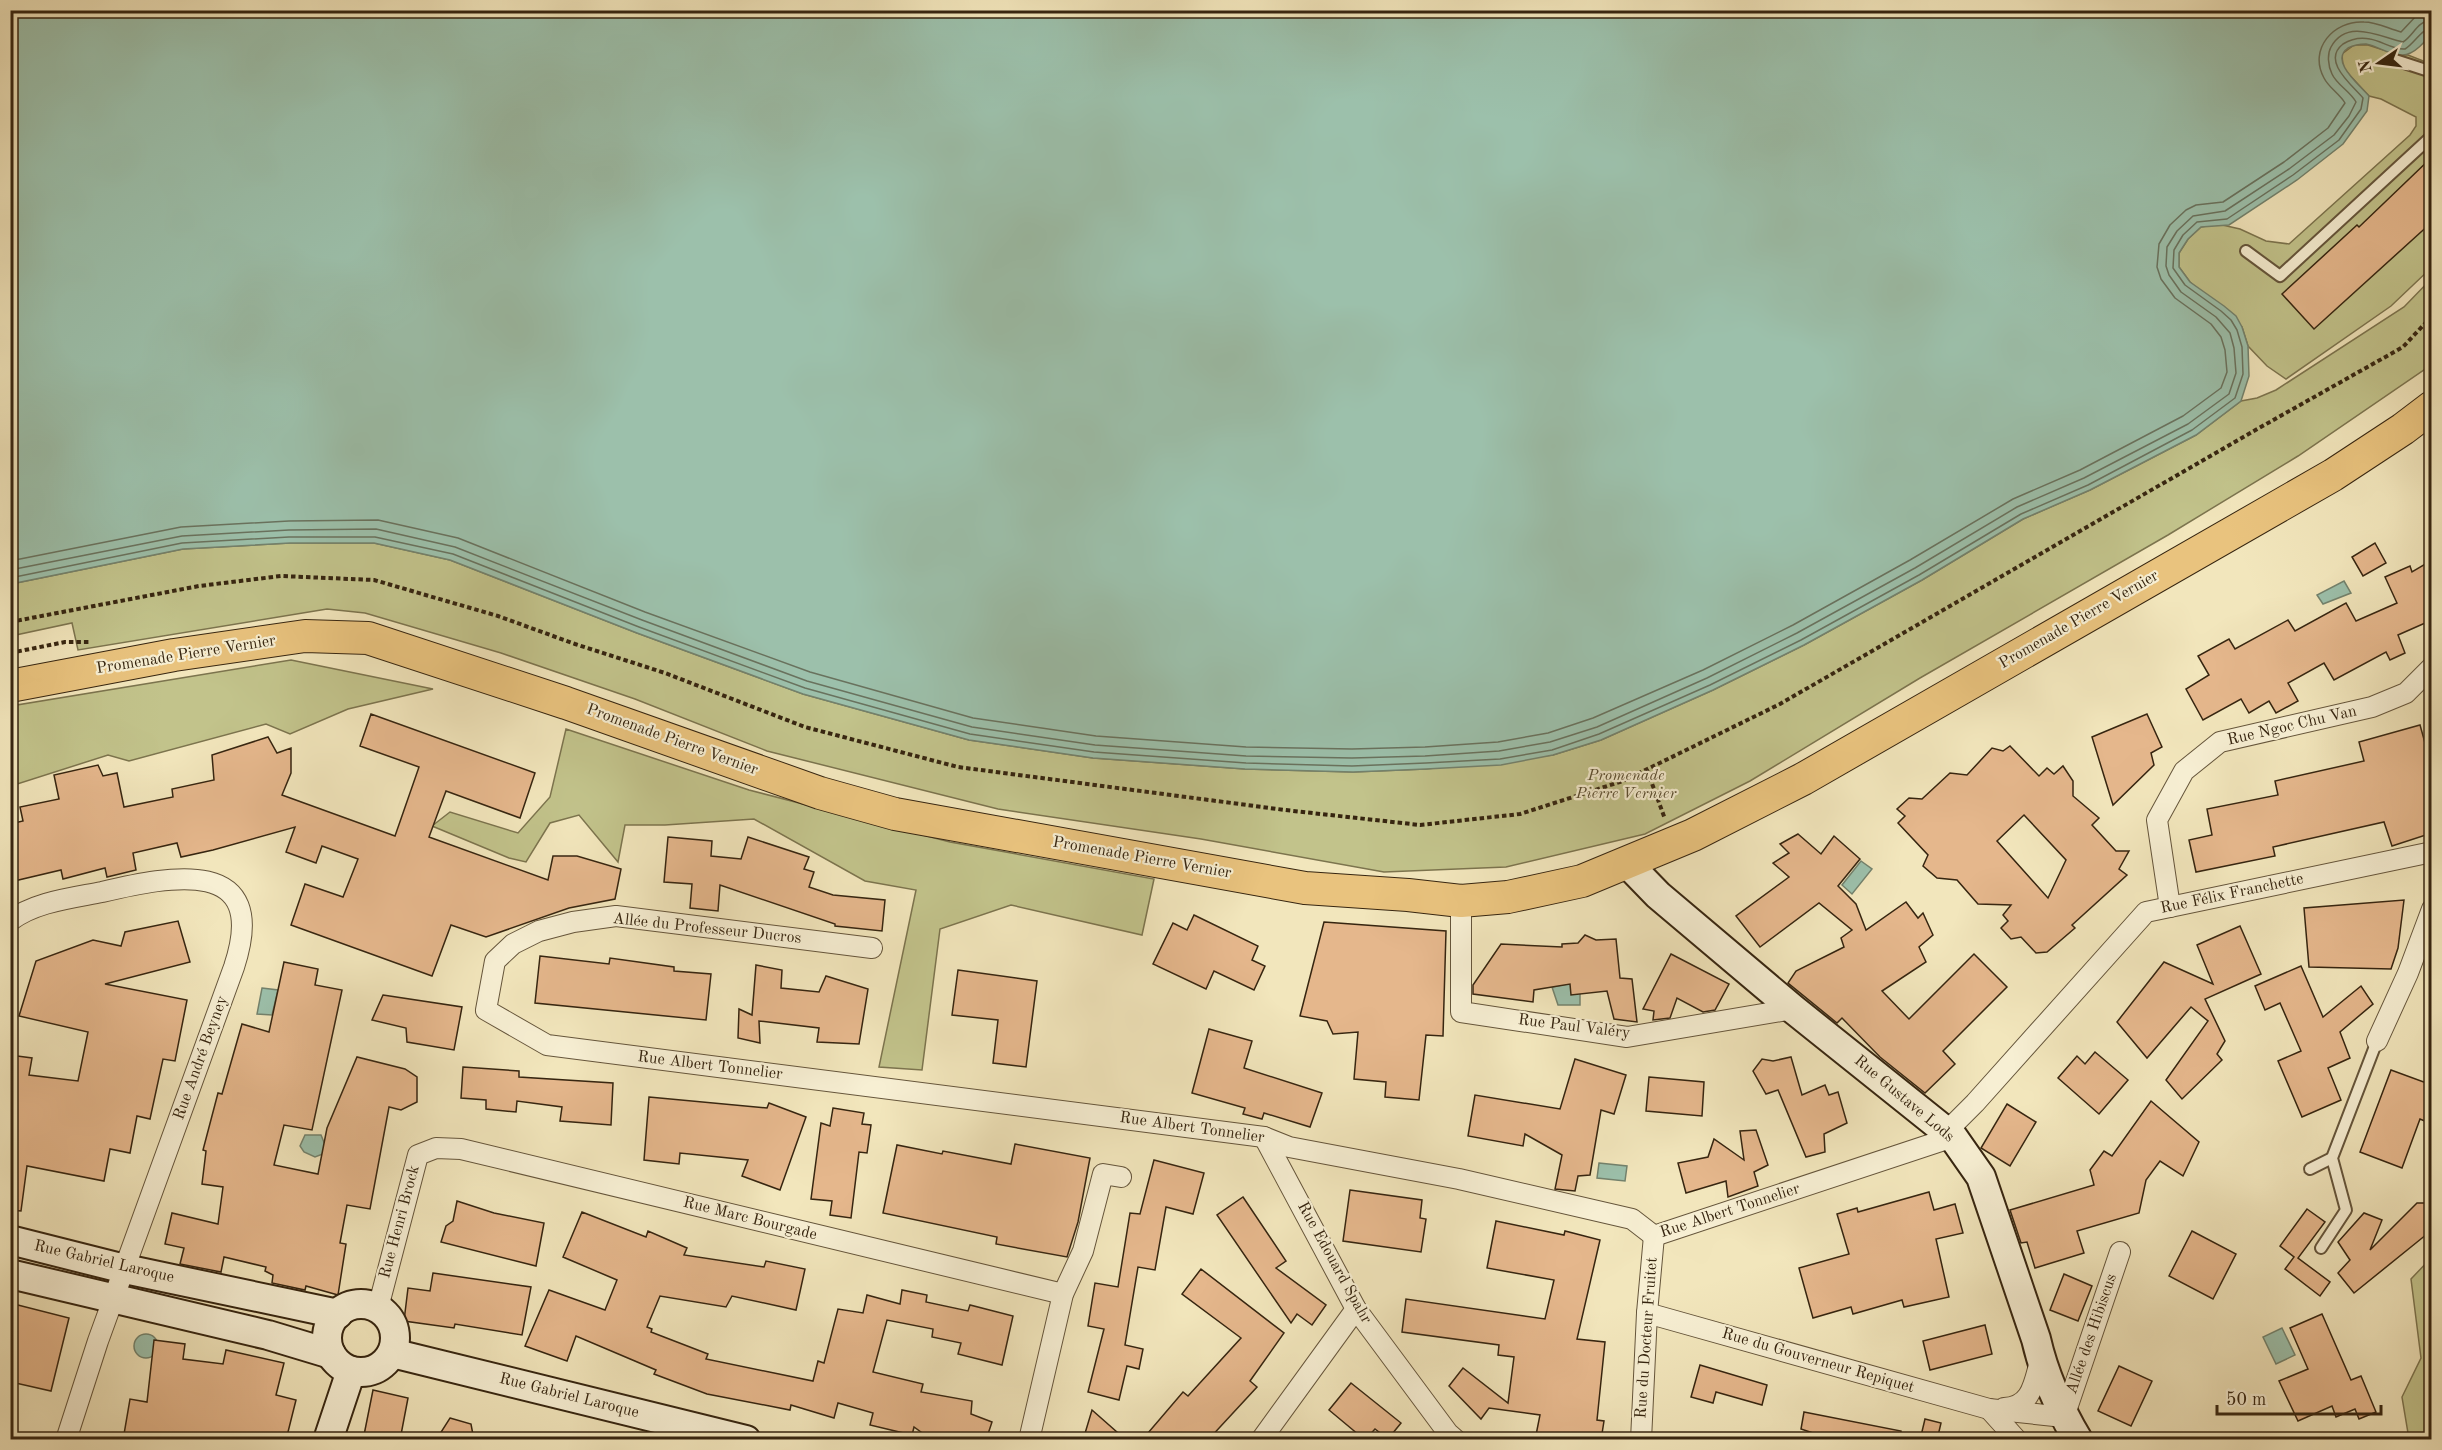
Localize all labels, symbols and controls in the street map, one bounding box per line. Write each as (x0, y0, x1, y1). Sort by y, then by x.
north arrow (2349, 33, 2409, 93)
text: N (2357, 58, 2376, 74)
street label: Promenade Pierre Vernier (1996, 568, 2162, 672)
street label: Promenade Pierre Vernier (95, 633, 277, 677)
street label: Promenade Pierre Vernier (584, 701, 760, 779)
street label: Rue Ngoc Chu Van (2226, 703, 2359, 749)
park label: Promenade Pierre Vernier (1575, 768, 1677, 802)
street label: Promenade Pierre Vernier (1051, 834, 1233, 882)
street label: Rue Félix Franchette (2159, 871, 2305, 917)
street label: Allée du Professeur Ducros (612, 911, 802, 947)
street label: Rue André Beyney (171, 993, 231, 1122)
street label: Rue Paul Valéry (1517, 1012, 1632, 1042)
street label: Rue Albert Tonnelier (637, 1049, 784, 1083)
street label: Rue Gustave Lods (1851, 1053, 1957, 1145)
street label: Rue Albert Tonnelier (1119, 1110, 1266, 1146)
street label: Rue Henri Brock (377, 1164, 423, 1280)
street label: Rue Albert Tonnelier (1658, 1181, 1802, 1241)
street label: Rue Marc Bourgade (681, 1195, 819, 1243)
street label: Rue Edouard Spahr (1294, 1199, 1374, 1327)
street label: Rue Gabriel Laroque (32, 1238, 176, 1286)
street label: Rue du Docteur Fruitet (1633, 1256, 1661, 1419)
street label: Allée des Hibiscus (2064, 1272, 2120, 1396)
street label: Rue du Gouverneur Repiquet (1720, 1326, 1916, 1396)
street label: Rue Gabriel Laroque (497, 1371, 641, 1421)
scale bar (2217, 1378, 2380, 1416)
text: 50 m (2226, 1391, 2266, 1409)

